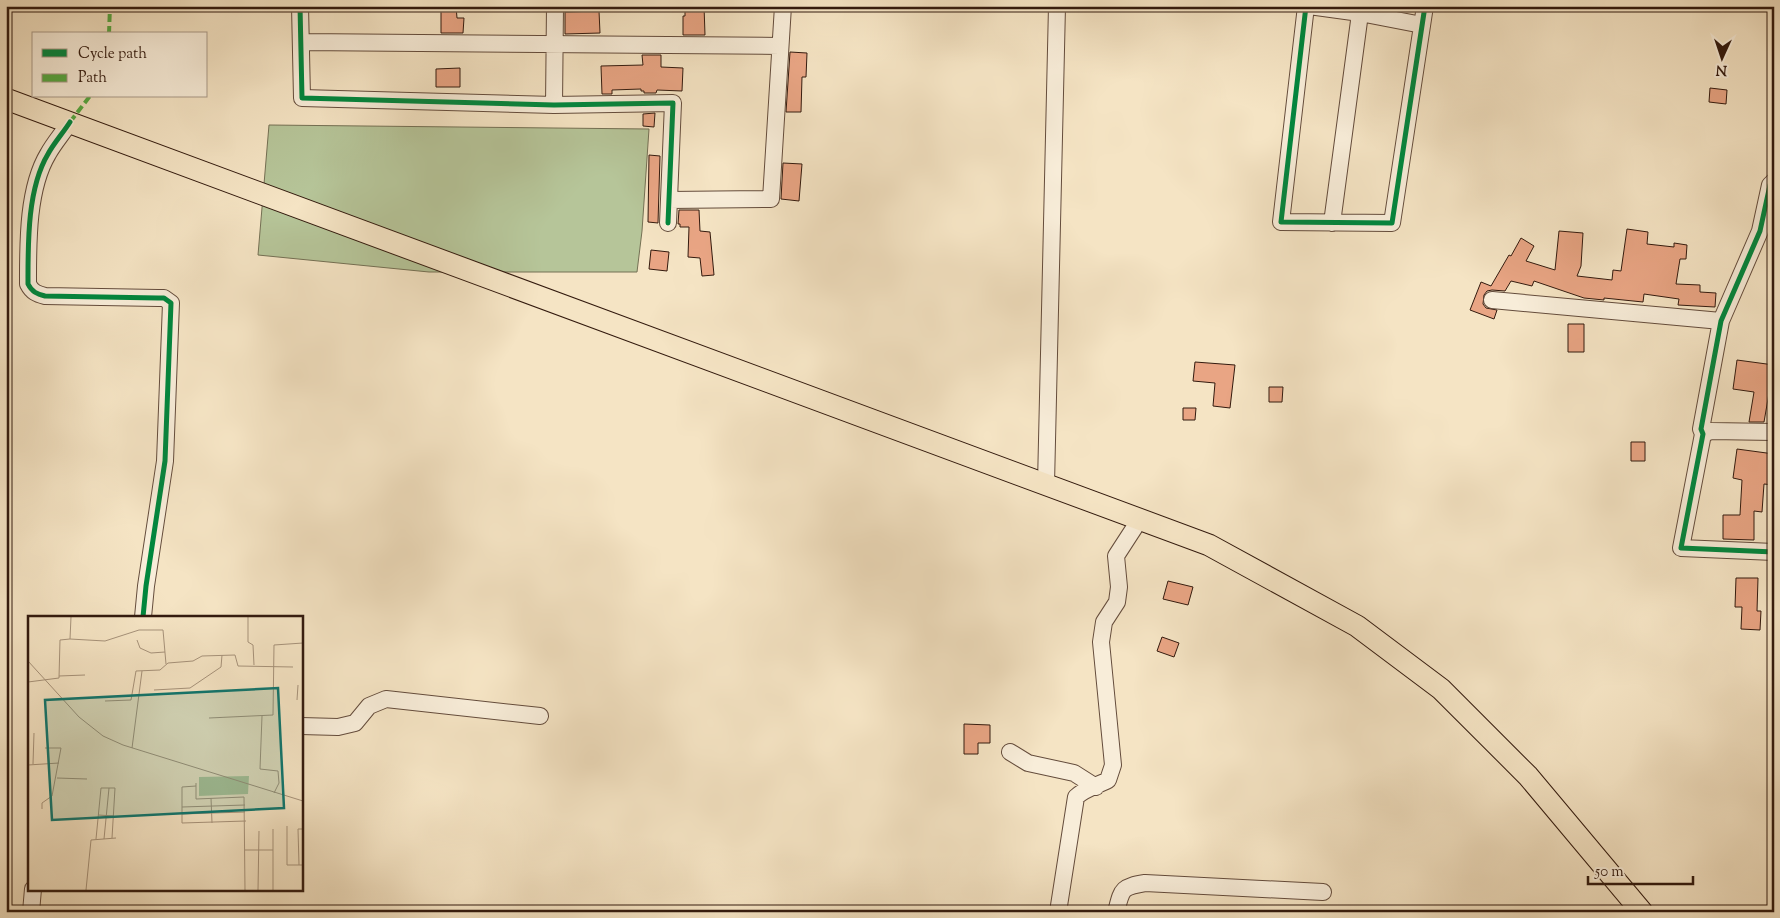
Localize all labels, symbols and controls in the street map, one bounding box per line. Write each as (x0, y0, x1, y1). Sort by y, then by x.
legend (32, 32, 208, 98)
north arrow (1698, 32, 1748, 82)
text: Cycle path (78, 44, 147, 65)
text: N (1715, 59, 1728, 79)
text: Path (78, 68, 107, 89)
inset map (28, 616, 302, 890)
scale bar (1588, 853, 1692, 885)
text: 50 m (1594, 862, 1624, 883)

